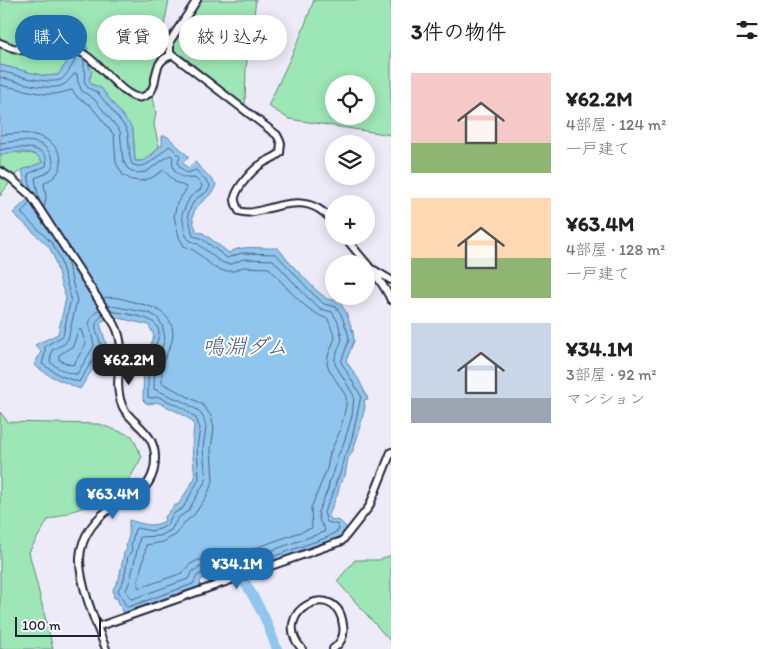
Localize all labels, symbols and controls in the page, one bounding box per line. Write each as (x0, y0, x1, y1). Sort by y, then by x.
chip: 購入 (15, 15, 87, 60)
chip: 賃貸 (97, 15, 169, 60)
chip: 絞り込み (179, 15, 287, 60)
icon: filters (733, 16, 761, 44)
text: 3件の物件 (411, 19, 506, 44)
map controls (325, 75, 375, 305)
button: locate (325, 75, 375, 125)
text: ¥62.2M (566, 86, 633, 111)
icon: home (451, 93, 511, 153)
text: 4部屋 · 124 m² (566, 115, 666, 134)
button: layers (325, 135, 375, 185)
text: 一戸建て (566, 139, 630, 158)
button: + (325, 195, 375, 245)
text: ¥63.4M (566, 211, 635, 236)
icon: home (451, 218, 511, 278)
text: 4部屋 · 128 m² (566, 240, 665, 259)
button: − (325, 255, 375, 305)
text: 一戸建て (566, 264, 630, 283)
water label: 鳴淵ダム (202, 333, 288, 360)
text: ¥34.1M (566, 336, 633, 361)
icon: home (451, 343, 511, 403)
pin: ¥62.2M (88, 344, 170, 386)
text: ¥62.2M (104, 350, 154, 369)
text: 3部屋 · 92 m² (566, 365, 657, 384)
text: マンション (566, 389, 645, 408)
pin: ¥63.4M (72, 478, 154, 520)
text: ¥63.4M (87, 484, 139, 503)
pin: ¥34.1M (196, 548, 278, 590)
text: ¥34.1M (211, 554, 263, 573)
scale bar (15, 614, 101, 637)
text: 100 m (22, 617, 61, 634)

